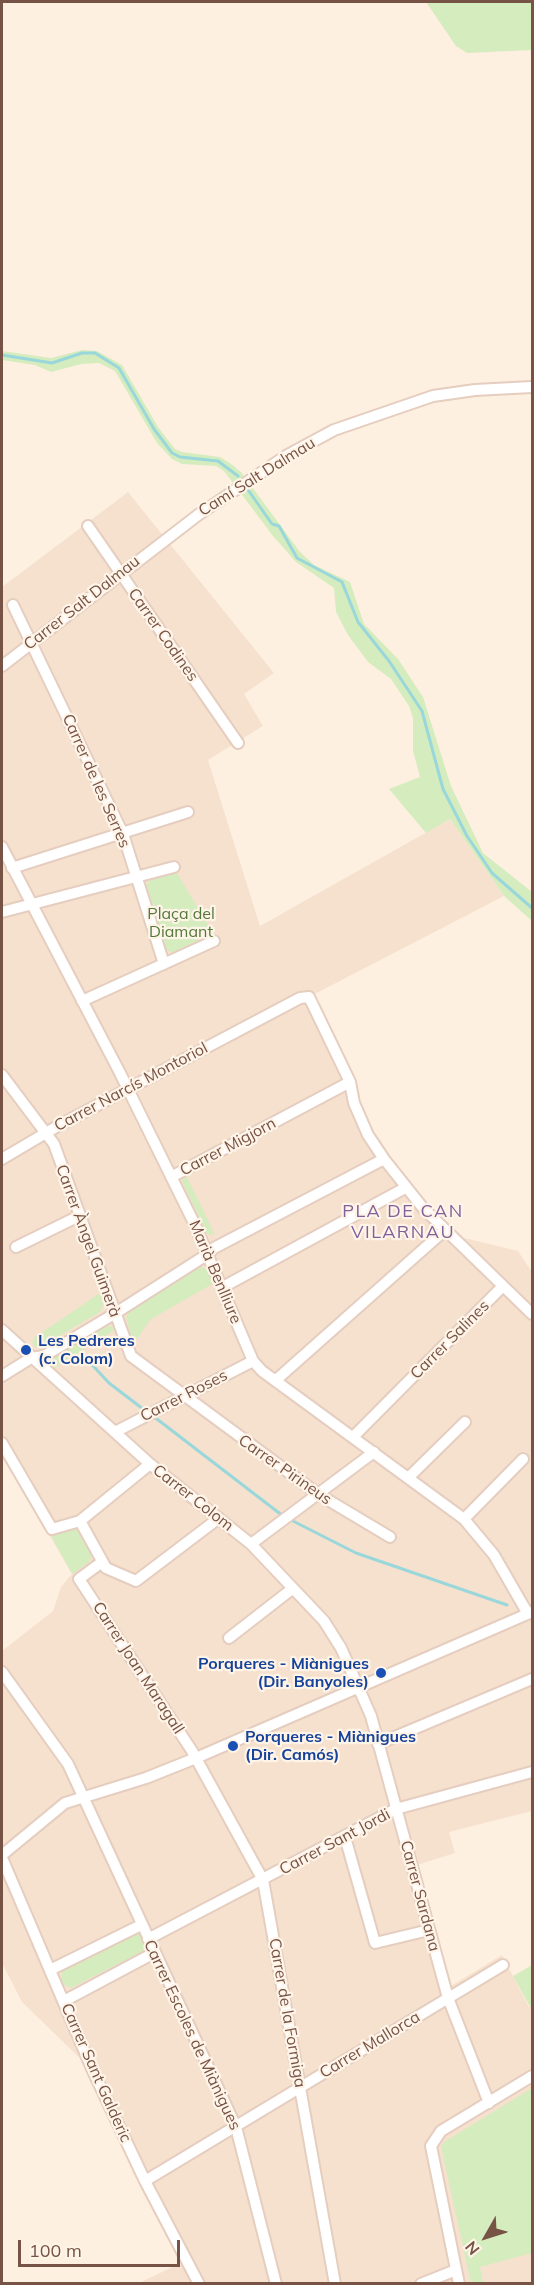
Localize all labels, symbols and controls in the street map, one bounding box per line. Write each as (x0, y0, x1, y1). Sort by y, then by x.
street label: Camí Salt Dalmau (195, 433, 319, 521)
street label: Carrer Salt Dalmau (20, 552, 144, 654)
street label: Carrer Codines (124, 585, 202, 685)
street label: Carrer de les Serres (58, 711, 134, 851)
park label: Plaça del Diamant (147, 904, 215, 942)
street label: Carrer Narcís Montoriol (51, 1038, 211, 1136)
street label: Carrer Migjorn (177, 1114, 279, 1180)
street label: Carrer Àngel Guimerà (51, 1162, 125, 1320)
district label: PLA DE CAN VILARNAU (342, 1201, 464, 1244)
street label: Marià Benlliure (185, 1217, 245, 1327)
street label: Carrer Salines (407, 1297, 493, 1383)
place label: Les Pedreres (c. Colom) (38, 1331, 135, 1369)
marker: Les Pedreres (c. Colom) (19, 1343, 33, 1357)
street label: Carrer Roses (137, 1366, 231, 1426)
street label: Carrer Pirineus (235, 1431, 335, 1509)
street label: Carrer Colom (149, 1461, 237, 1535)
street label: Carrer Joan Maragall (88, 1598, 188, 1738)
place label: Porqueres - Miànigues (Dir. Banyoles) (198, 1654, 369, 1692)
marker: Porqueres - Miànigues (Dir. Banyoles) (374, 1666, 388, 1680)
place label: Porqueres - Miànigues (Dir. Camós) (245, 1727, 416, 1765)
marker: Porqueres - Miànigues (Dir. Camós) (226, 1739, 240, 1753)
street label: Carrer Sant Jordi (276, 1805, 394, 1879)
street label: Carrer Sardana (396, 1838, 444, 1954)
street label: Carrer Escoles de Miànigues (139, 1937, 245, 2133)
street label: Carrer de la Formiga (264, 1937, 310, 2089)
street label: Carrer Sant Galderic (57, 2001, 135, 2145)
street label: Carrer Mallorca (316, 2007, 424, 2083)
north arrow (456, 2207, 516, 2267)
scale bar (21, 2228, 183, 2266)
text: N (460, 2237, 484, 2259)
text: 100 m (29, 2239, 82, 2262)

